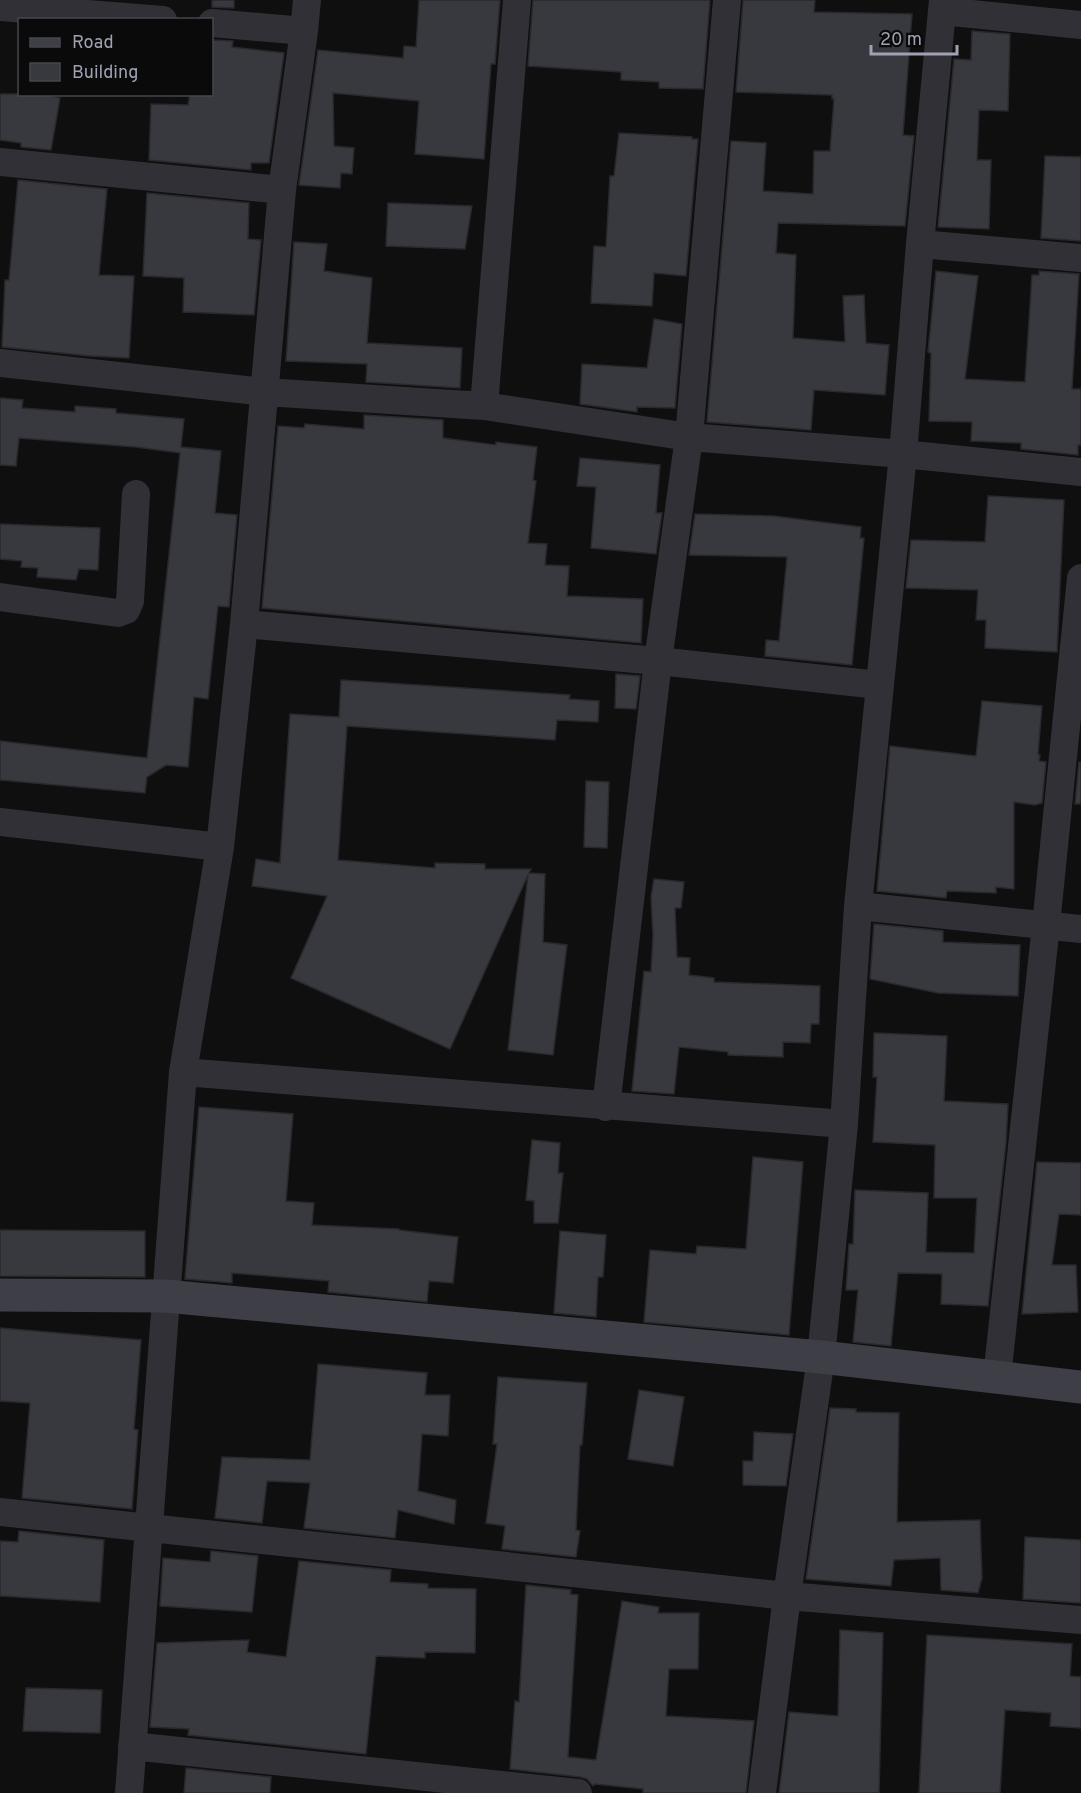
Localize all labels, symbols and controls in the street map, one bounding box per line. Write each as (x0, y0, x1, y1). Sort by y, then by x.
legend (18, 18, 213, 96)
scale bar (871, 18, 956, 56)
text: 20 m (880, 29, 922, 52)
text: Road (72, 32, 114, 55)
text: Building (72, 62, 138, 85)

